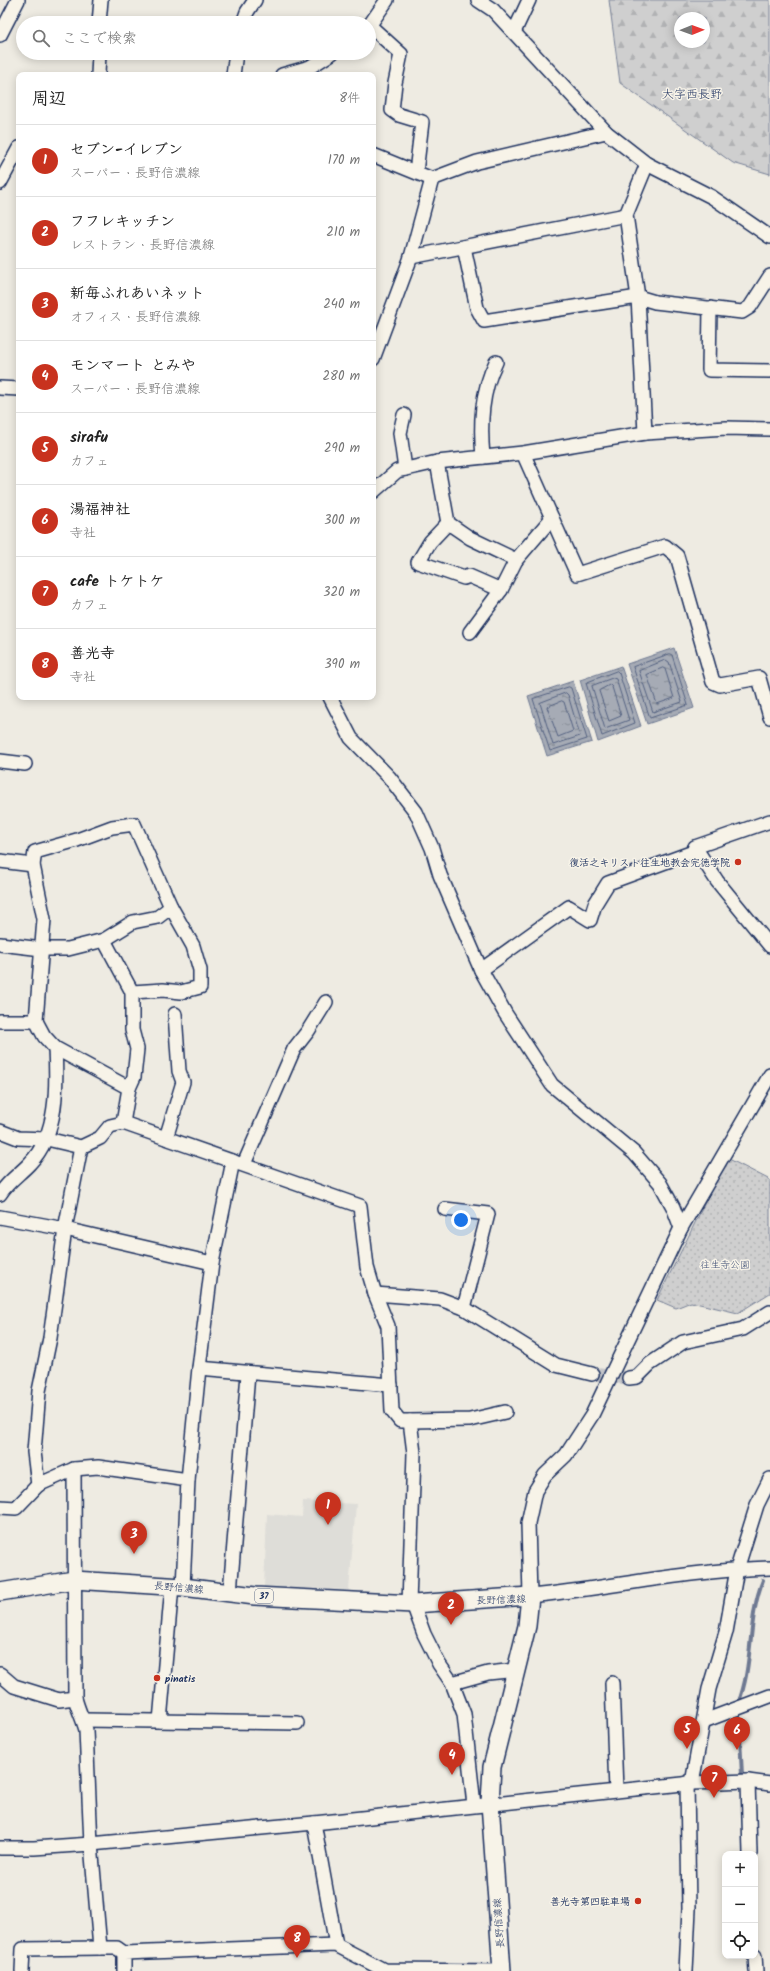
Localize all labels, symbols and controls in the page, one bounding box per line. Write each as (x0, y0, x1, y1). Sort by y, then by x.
north arrow (674, 12, 710, 48)
search box (16, 16, 376, 60)
icon: search (30, 27, 52, 49)
text: ここで検索 (62, 27, 137, 51)
district label: 大字西長野 (662, 85, 722, 104)
text: 周辺 (32, 86, 66, 113)
text: 8件 (339, 88, 360, 109)
text: セブン-イレブン (70, 138, 183, 162)
text: 1 (43, 150, 47, 171)
text: 170 m (328, 150, 360, 171)
text: スーパー · 長野信濃線 (70, 163, 200, 184)
text: フフレキッチン (70, 210, 175, 234)
text: 2 (41, 222, 49, 243)
text: 210 m (326, 222, 360, 243)
text: レストラン · 長野信濃線 (70, 235, 215, 256)
text: 新毎ふれあいネット (70, 282, 204, 306)
text: 3 (41, 294, 49, 315)
text: 240 m (323, 294, 360, 315)
text: オフィス · 長野信濃線 (70, 307, 201, 328)
text: モンマート とみや (70, 354, 196, 378)
text: 4 (41, 366, 49, 387)
text: 280 m (323, 366, 360, 387)
text: スーパー · 長野信濃線 (70, 379, 200, 400)
text: sirafu (70, 426, 108, 450)
text: 5 (42, 438, 48, 459)
text: 290 m (324, 438, 360, 459)
text: カフェ (70, 451, 109, 472)
text: 湯福神社 (70, 498, 130, 522)
text: 6 (41, 510, 49, 531)
text: 300 m (324, 510, 360, 531)
text: 寺社 (70, 523, 96, 544)
text: cafe トケトケ (70, 570, 165, 594)
text: 7 (42, 582, 48, 603)
text: 320 m (323, 582, 360, 603)
text: カフェ (70, 595, 109, 616)
text: 善光寺 (70, 642, 115, 666)
text: 8 (41, 654, 49, 675)
text: 390 m (324, 654, 360, 675)
text: 寺社 (70, 667, 96, 688)
place label: 復活之キリスト往生地教会完徳学院 (569, 855, 730, 871)
marker: 復活之キリスト往生地教会完徳学院 (733, 857, 743, 867)
your location (451, 1210, 471, 1230)
park label: 往生寺公園 (700, 1257, 750, 1273)
pin: 1 (315, 1492, 341, 1525)
pin: 3 (121, 1521, 147, 1554)
street label: 長野信濃線 (153, 1578, 205, 1598)
road number: 37 (255, 1589, 273, 1603)
street label: 長野信濃線 (476, 1591, 526, 1609)
pin: 2 (438, 1592, 464, 1625)
place label: pinatis (164, 1671, 196, 1687)
marker: pinatis (152, 1673, 162, 1683)
pin: 5 (674, 1716, 700, 1749)
pin: 6 (724, 1717, 750, 1750)
pin: 4 (439, 1742, 465, 1775)
pin: 7 (701, 1765, 727, 1798)
map controls (722, 1851, 758, 1959)
button: + (722, 1851, 758, 1887)
button: − (722, 1887, 758, 1923)
place label: 善光寺第四駐車場 (550, 1894, 630, 1910)
marker: 善光寺第四駐車場 (633, 1896, 643, 1906)
street label: 長野信濃線 (489, 1897, 509, 1948)
button: locate (722, 1923, 758, 1959)
pin: 8 (284, 1925, 310, 1958)

